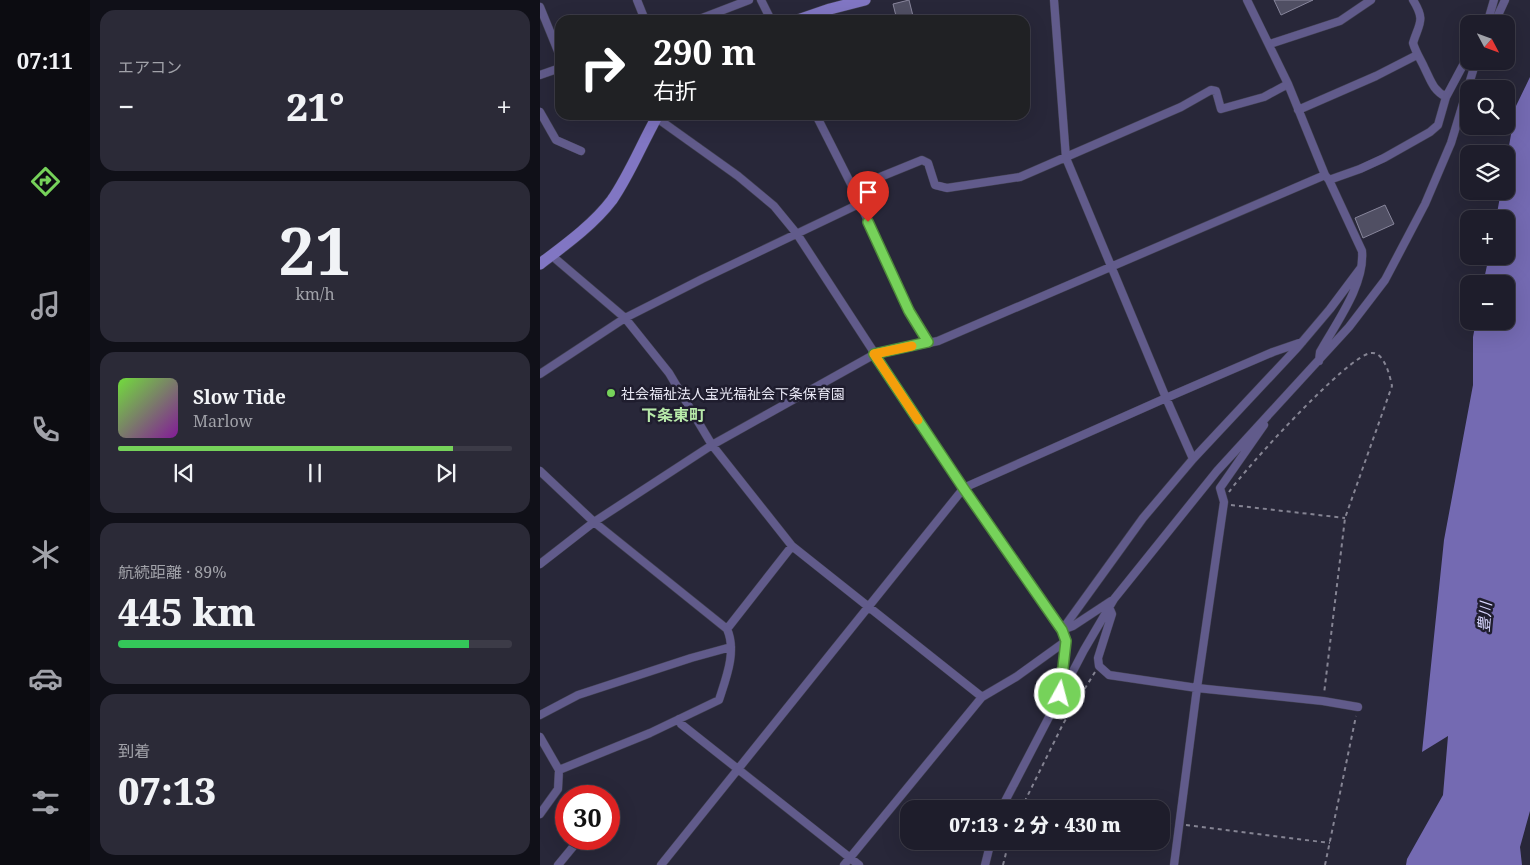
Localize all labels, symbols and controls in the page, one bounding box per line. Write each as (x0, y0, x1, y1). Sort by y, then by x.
north arrow (1460, 15, 1515, 70)
map controls (1460, 15, 1515, 330)
text: 290 m (653, 28, 756, 75)
icon: right (570, 35, 635, 100)
text: 07:11 (17, 45, 73, 75)
text: エアコン (118, 56, 182, 78)
text: 右折 (653, 75, 697, 105)
text: 21° (286, 80, 344, 132)
button: search (1460, 80, 1515, 135)
text: − (118, 87, 134, 125)
text: + (496, 87, 512, 125)
button: layers (1460, 145, 1515, 200)
icon: directions (28, 164, 63, 199)
pin (847, 171, 889, 222)
icon: arrive (854, 178, 882, 206)
text: 21 (278, 206, 352, 294)
button: + (1460, 210, 1515, 265)
button: − (1460, 275, 1515, 330)
text: km/h (295, 283, 335, 305)
icon: music (28, 288, 63, 323)
text: Slow Tide (193, 384, 286, 410)
place label: 社会福祉法人宝光福祉会下条保育園 (621, 384, 845, 403)
marker: 社会福祉法人宝光福祉会下条保育園 (605, 387, 617, 399)
district label: 下条東町 (641, 404, 705, 426)
text: Marlow (193, 410, 253, 432)
icon: phone (28, 412, 63, 447)
icon: previous (170, 459, 198, 487)
icon: pause (301, 459, 329, 487)
icon: next (432, 459, 460, 487)
icon: climate (28, 537, 63, 572)
text: 航続距離 · 89% (118, 561, 227, 583)
text: 445 km (118, 585, 256, 637)
water label: 豊川 (1473, 599, 1495, 633)
icon: car (28, 661, 63, 696)
position arrow (1033, 667, 1085, 719)
text: 到着 (118, 740, 150, 762)
text: 07:13 (118, 764, 216, 816)
icon: filters (28, 785, 63, 820)
speed limit sign: 30 (555, 785, 620, 850)
text: 07:13 · 2 分 · 430 m (949, 812, 1121, 838)

